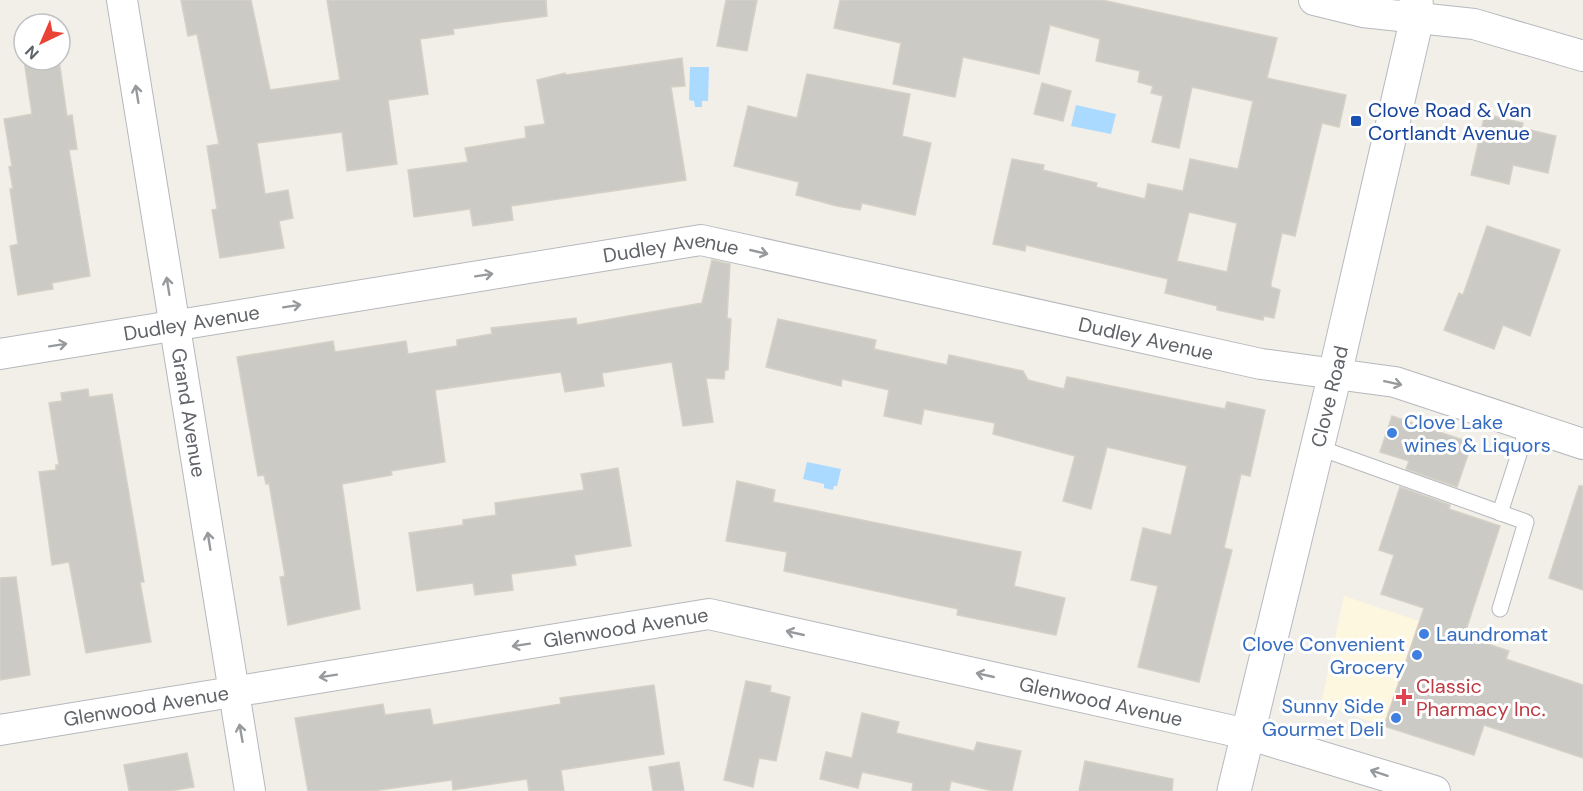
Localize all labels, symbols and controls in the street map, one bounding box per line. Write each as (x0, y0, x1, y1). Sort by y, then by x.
north arrow (12, 12, 72, 72)
text: N (20, 41, 43, 64)
one-way arrow (131, 84, 142, 104)
place label: Clove Road & Van Cortlandt Avenue (1368, 97, 1531, 146)
marker: Clove Road & Van Cortlandt Avenue (1349, 114, 1363, 128)
street label: Dudley Avenue (601, 226, 742, 269)
one-way arrow (749, 247, 768, 259)
one-way arrow (474, 269, 493, 280)
one-way arrow (162, 277, 173, 297)
street label: Dudley Avenue (121, 299, 262, 347)
one-way arrow (281, 301, 301, 312)
street label: Dudley Avenue (1076, 311, 1216, 366)
one-way arrow (47, 339, 67, 350)
street label: Clove Road (1305, 343, 1354, 450)
street label: Grand Avenue (165, 346, 212, 479)
one-way arrow (1383, 377, 1402, 389)
place label: Clove Lake wines & Liquors (1404, 409, 1551, 458)
marker: Clove Lake wines & Liquors (1385, 426, 1399, 440)
one-way arrow (203, 532, 214, 551)
street label: Glenwood Avenue (541, 601, 710, 654)
place label: Laundromat (1436, 621, 1548, 647)
one-way arrow (786, 627, 805, 638)
marker: Laundromat (1417, 627, 1431, 641)
place label: Clove Convenient Grocery (1242, 631, 1405, 680)
one-way arrow (511, 639, 531, 650)
marker: Clove Convenient Grocery (1410, 648, 1424, 662)
one-way arrow (976, 669, 995, 681)
one-way arrow (319, 671, 338, 682)
street label: Glenwood Avenue (1017, 671, 1185, 732)
place label: Classic Pharmacy Inc. (1416, 673, 1546, 722)
street label: Glenwood Avenue (62, 680, 231, 732)
marker: Classic Pharmacy Inc. (1397, 690, 1411, 704)
place label: Sunny Side Gourmet Deli (1262, 693, 1384, 742)
marker: Sunny Side Gourmet Deli (1389, 711, 1403, 725)
one-way arrow (235, 724, 246, 744)
one-way arrow (1370, 767, 1389, 778)

